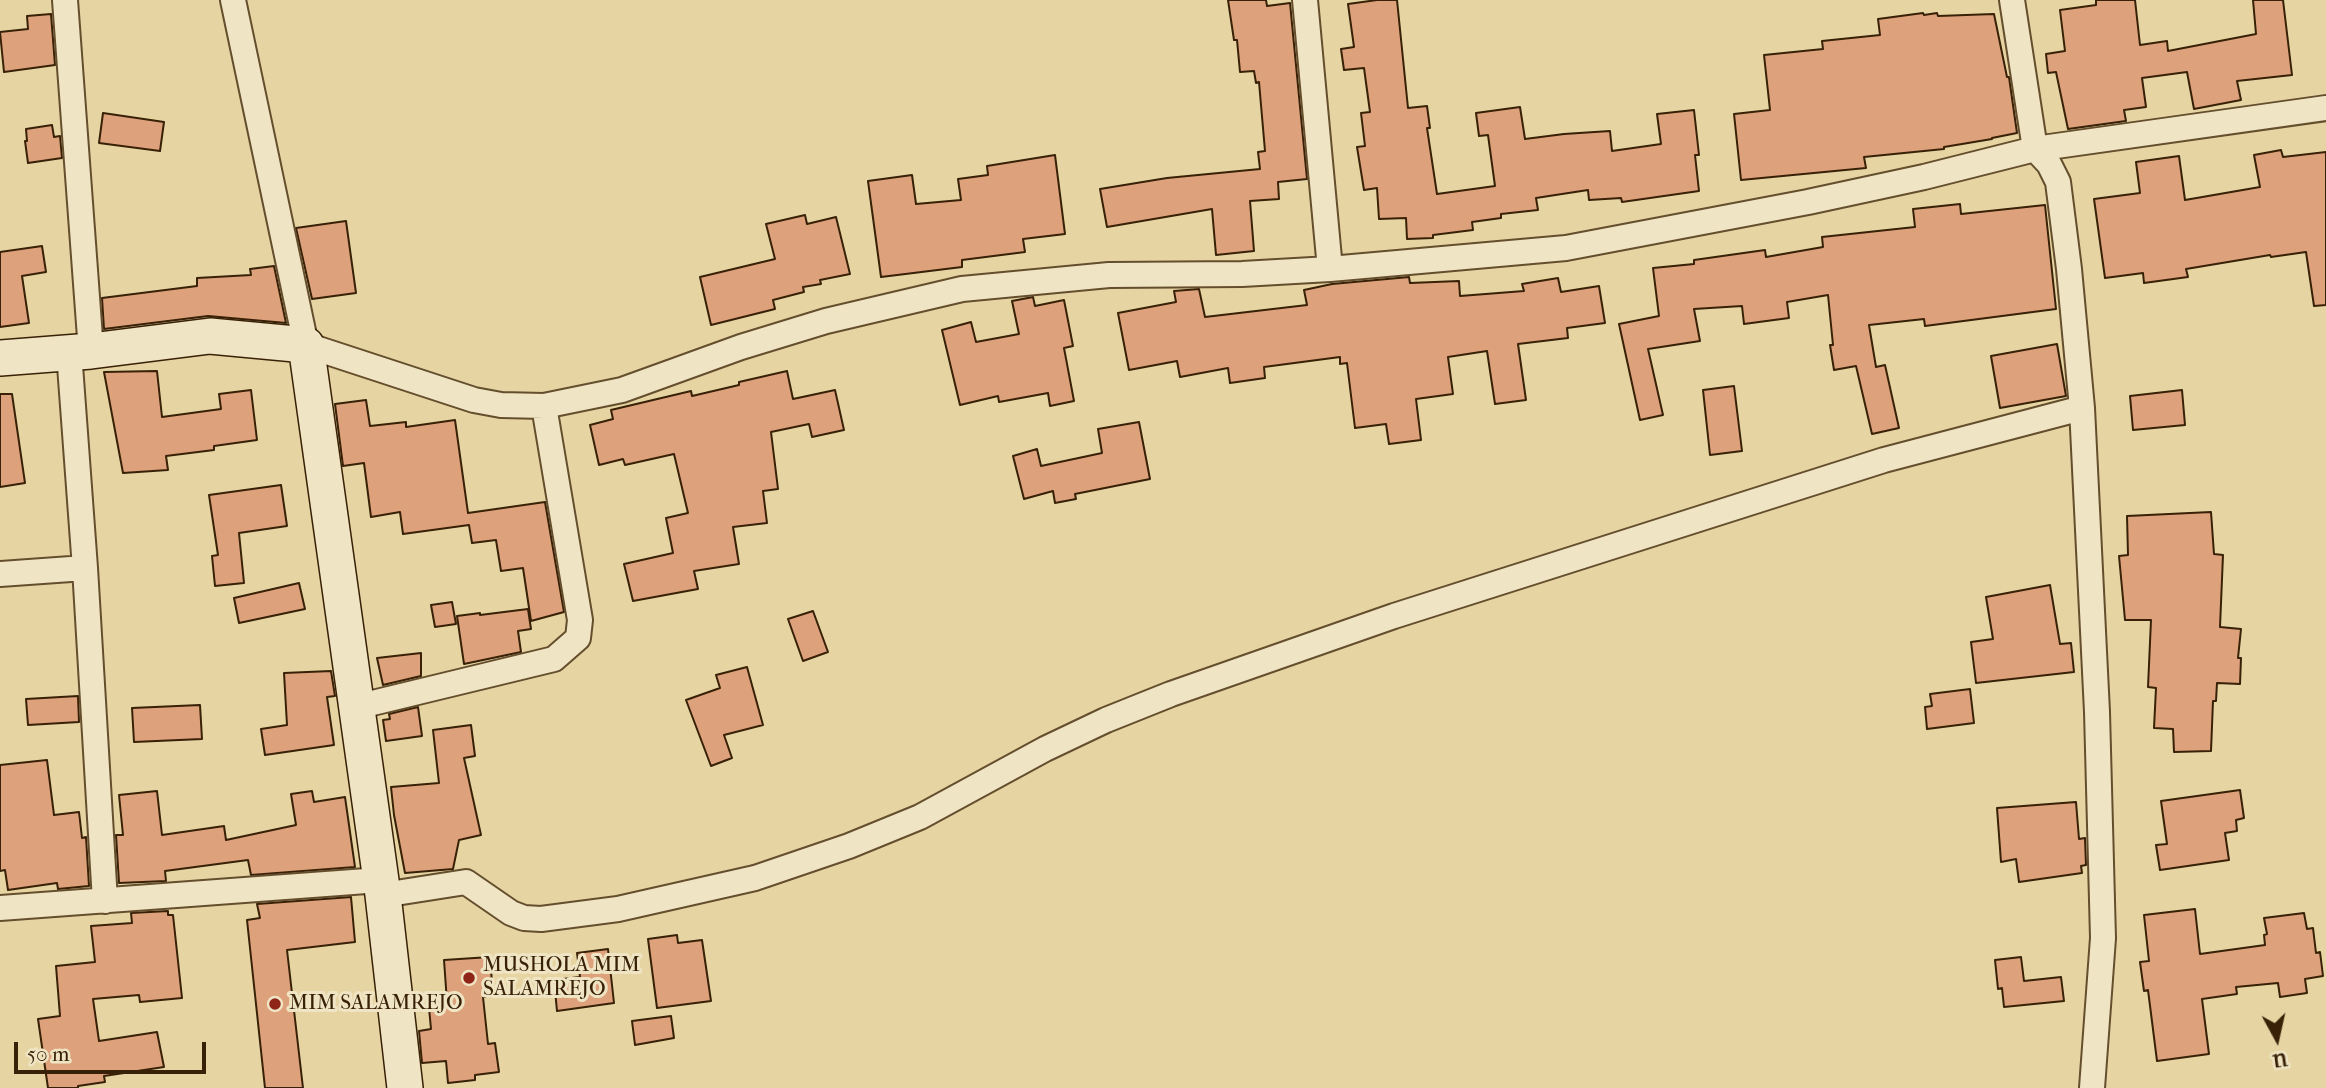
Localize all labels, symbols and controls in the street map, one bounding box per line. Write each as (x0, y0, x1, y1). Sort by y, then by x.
place label: MUSHOLA MIM SALAMREJO (483, 953, 640, 1003)
marker: MUSHOLA MIM SALAMREJO (461, 970, 477, 986)
place label: MIM SALAMREJO (289, 991, 463, 1017)
marker: MIM SALAMREJO (267, 996, 283, 1012)
north arrow (2242, 1004, 2312, 1074)
scale bar (18, 1028, 210, 1072)
text: 50 m (27, 1042, 70, 1066)
text: U (2271, 1048, 2289, 1072)

